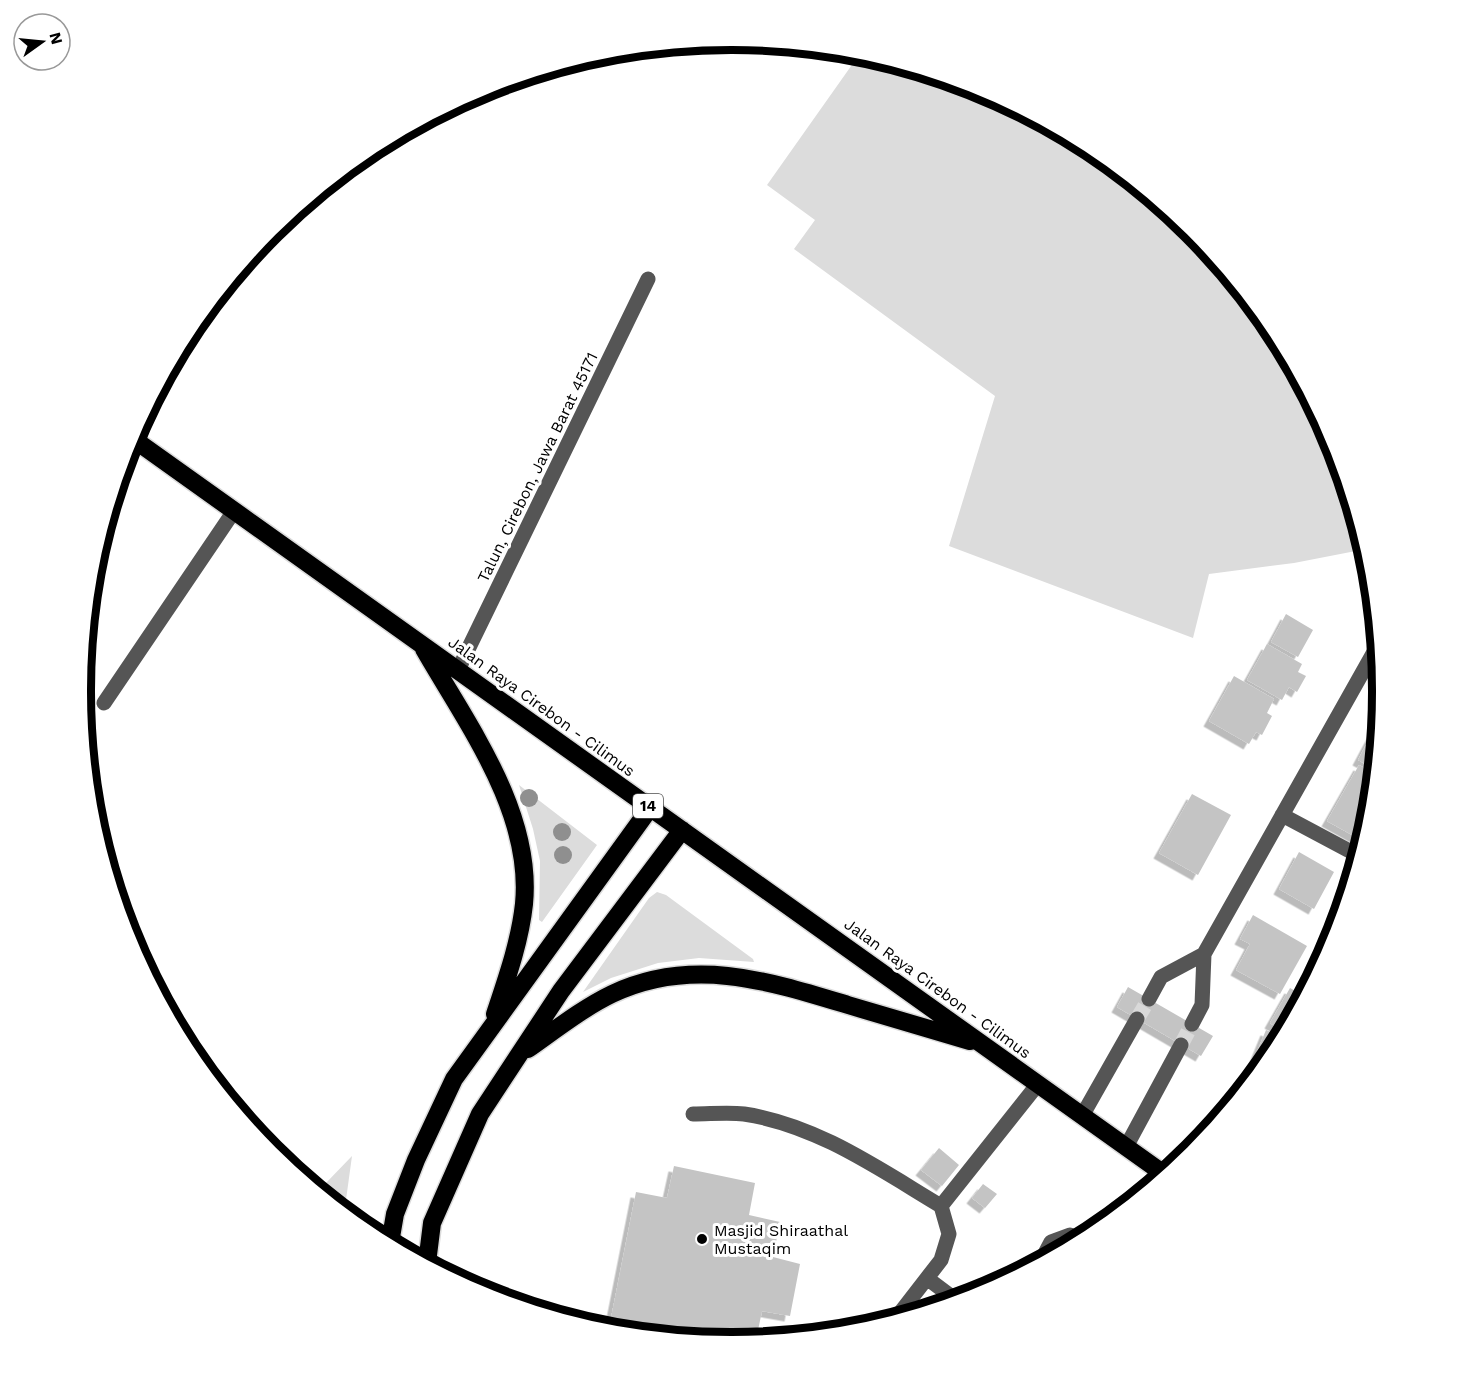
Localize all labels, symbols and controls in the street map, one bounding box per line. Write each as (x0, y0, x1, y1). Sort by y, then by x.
north arrow (12, 12, 72, 72)
text: N (45, 30, 67, 46)
street label: Talun, Cirebon, Jawa Barat 45171 (473, 349, 602, 585)
street label: Jalan Raya Cirebon - Cilimus (445, 632, 639, 780)
road number: 14 (633, 794, 663, 818)
street label: Jalan Raya Cirebon - Cilimus (841, 914, 1035, 1062)
place label: Masjid Shiraathal Mustaqim (714, 1221, 848, 1258)
marker: Masjid Shiraathal Mustaqim (695, 1232, 709, 1246)

